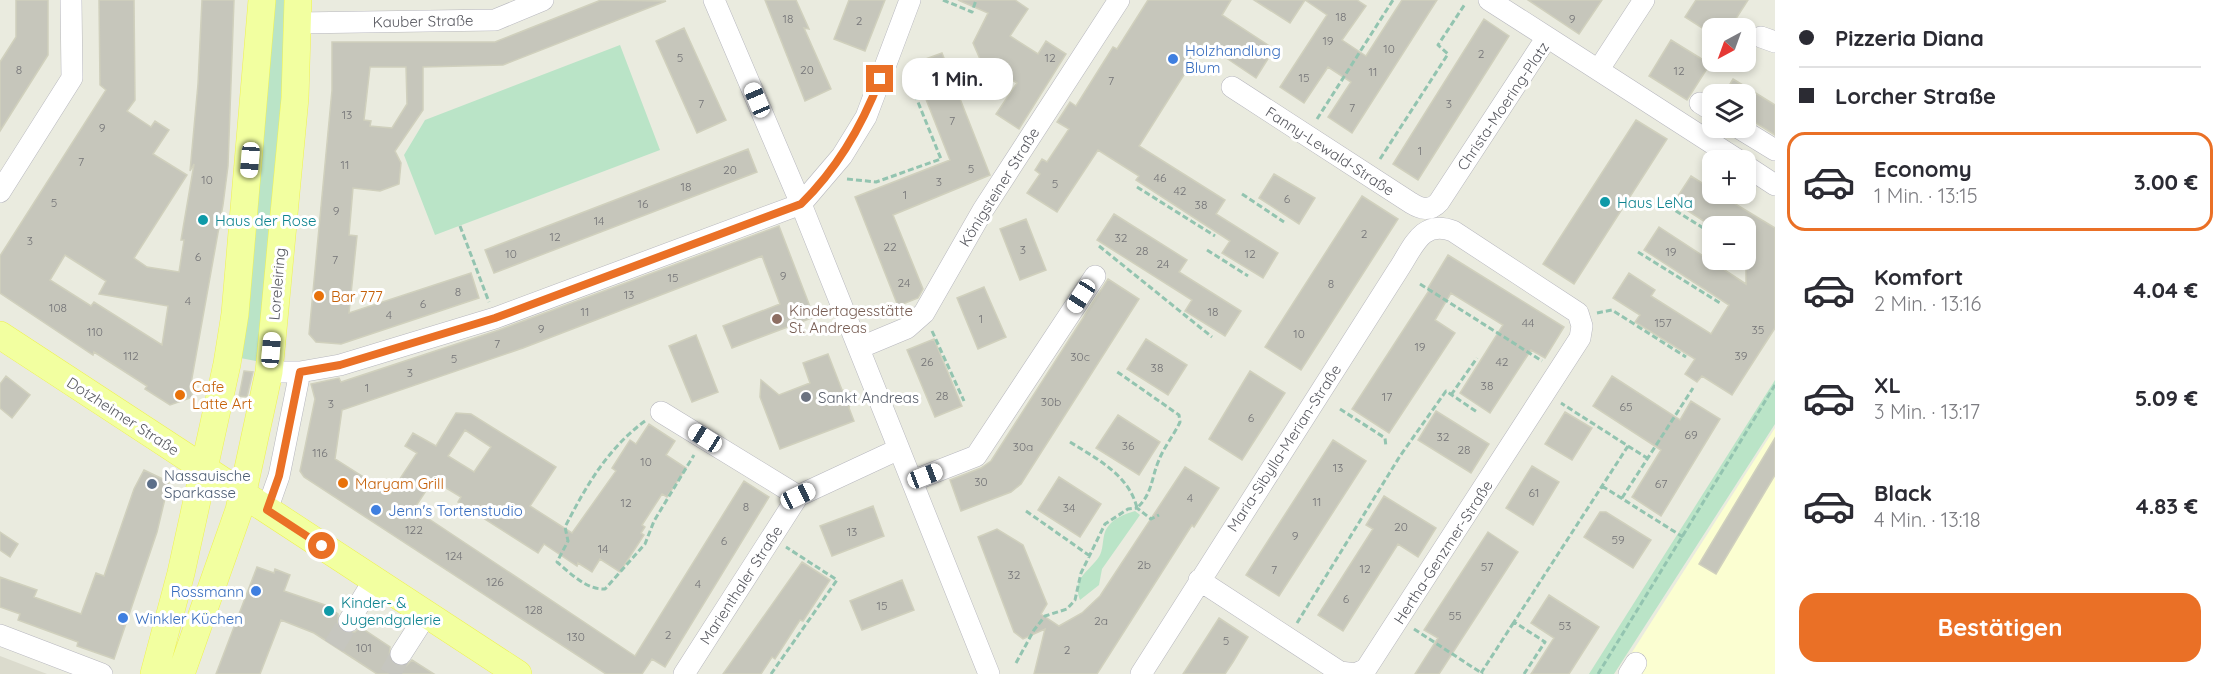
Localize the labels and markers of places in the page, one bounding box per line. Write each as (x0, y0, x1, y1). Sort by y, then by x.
place label: Holzhandlung Blum (1185, 41, 1281, 77)
marker: Holzhandlung Blum (1166, 52, 1180, 66)
place label: Haus LeNa (1617, 193, 1693, 212)
marker: Haus LeNa (1598, 195, 1612, 209)
place label: Haus der Rose (215, 211, 316, 230)
marker: Haus der Rose (196, 213, 210, 227)
place label: Bar 777 (331, 287, 383, 306)
marker: Bar 777 (312, 289, 326, 303)
place label: Kindertagesstätte St. Andreas (789, 301, 913, 337)
marker: Kindertagesstätte St. Andreas (770, 312, 784, 326)
place label: Cafe Latte Art (192, 377, 252, 413)
marker: Cafe Latte Art (173, 388, 187, 402)
place label: Sankt Andreas (818, 388, 919, 407)
marker: Sankt Andreas (799, 390, 813, 404)
place label: Nassauische Sparkasse (164, 466, 251, 502)
place label: Maryam Grill (355, 474, 444, 493)
marker: Maryam Grill (336, 476, 350, 490)
marker: Nassauische Sparkasse (145, 477, 159, 491)
place label: Jenn's Tortenstudio (388, 501, 523, 520)
marker: Jenn's Tortenstudio (369, 503, 383, 517)
place label: Rossmann (171, 582, 244, 601)
marker: Rossmann (249, 584, 263, 598)
place label: Kinder- & Jugendgalerie (341, 593, 441, 629)
marker: Kinder- & Jugendgalerie (322, 604, 336, 618)
place label: Winkler Küchen (135, 609, 243, 628)
marker: Winkler Küchen (116, 611, 130, 625)

